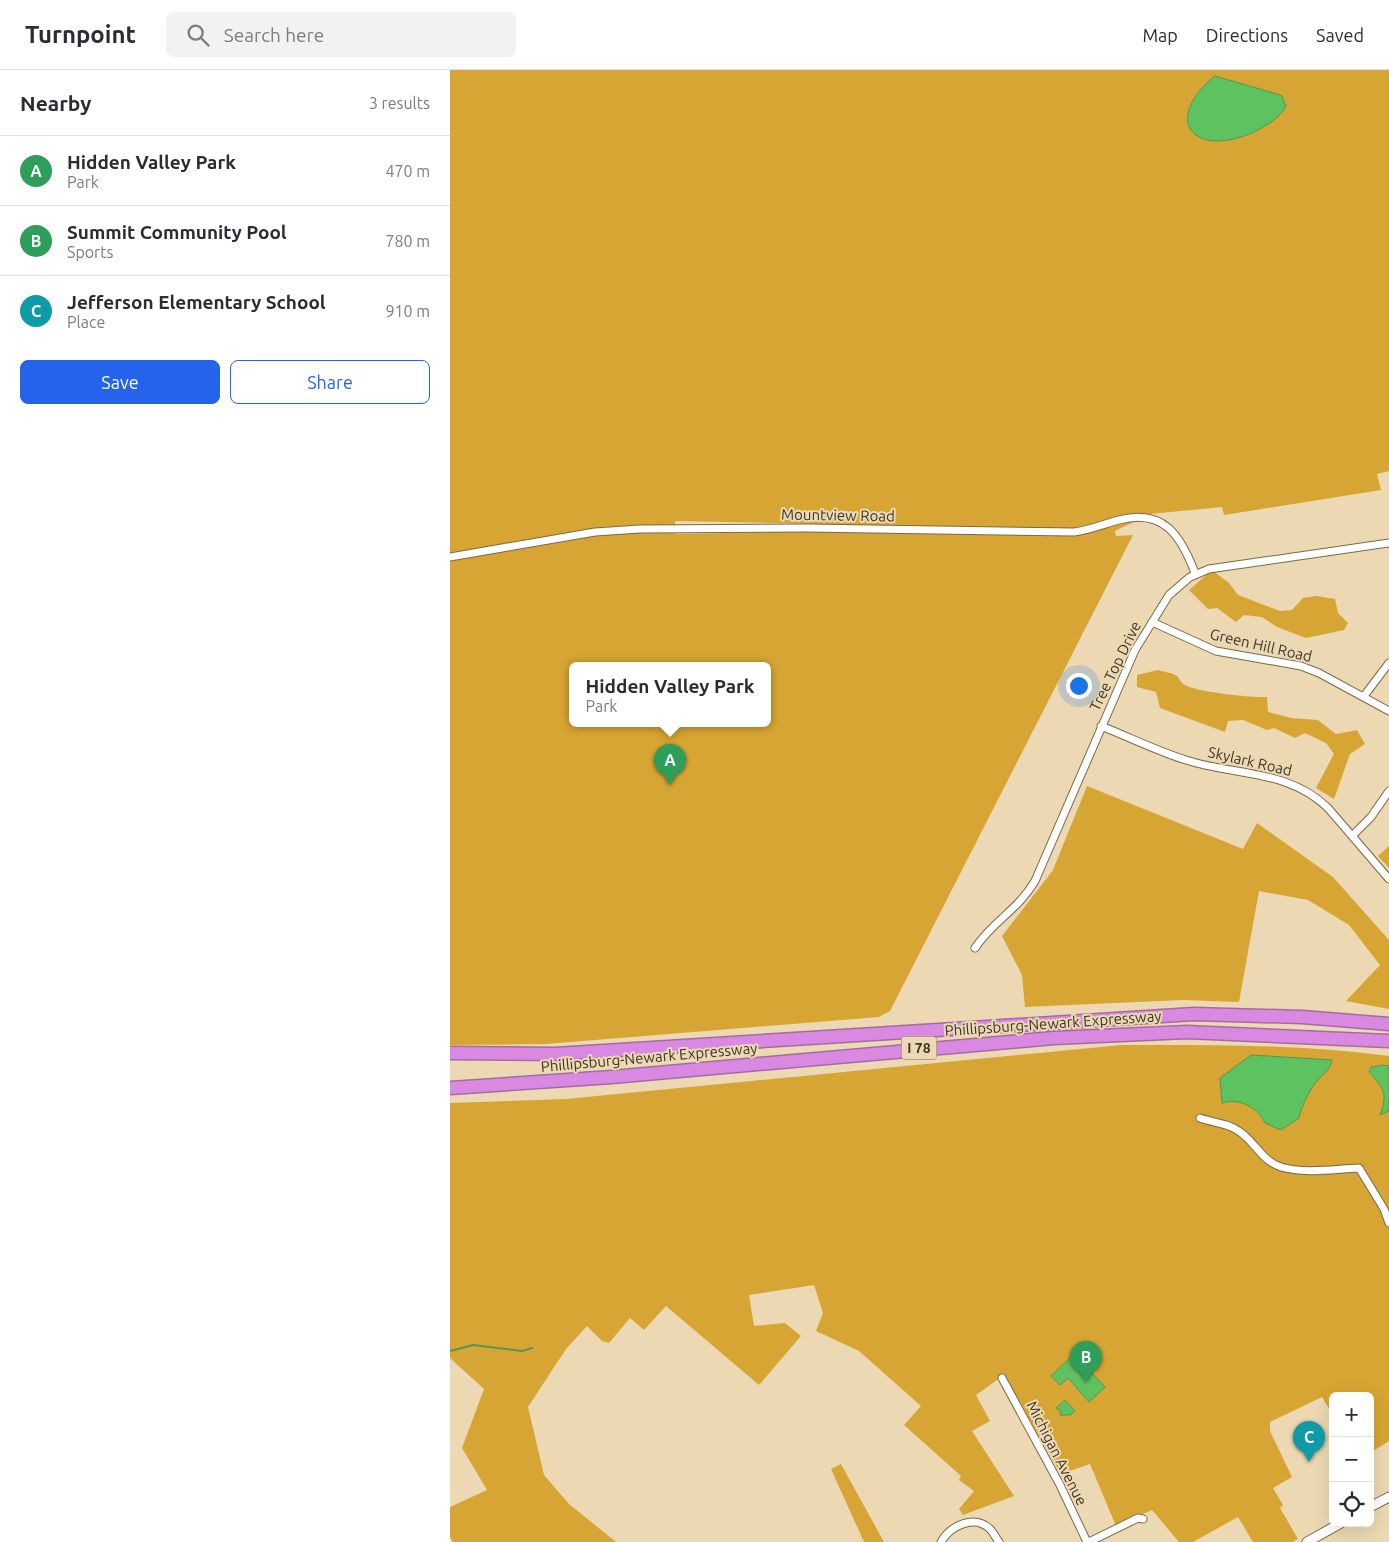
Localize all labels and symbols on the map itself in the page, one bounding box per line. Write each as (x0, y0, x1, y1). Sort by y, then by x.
street label: Mountview Road (781, 506, 895, 524)
street label: Tree Top Drive (1086, 618, 1144, 714)
street label: Green Hill Road (1208, 625, 1314, 665)
your location (1066, 673, 1092, 699)
street label: Skylark Road (1206, 743, 1294, 779)
pin: A (654, 744, 686, 785)
street label: Phillipsburg-Newark Expressway (944, 1007, 1162, 1039)
road number: I 78 (902, 1036, 936, 1060)
street label: Phillipsburg-Newark Expressway (540, 1039, 758, 1075)
pin: B (1070, 1341, 1102, 1382)
street label: Michigan Avenue (1023, 1398, 1091, 1508)
pin: C (1293, 1421, 1325, 1462)

